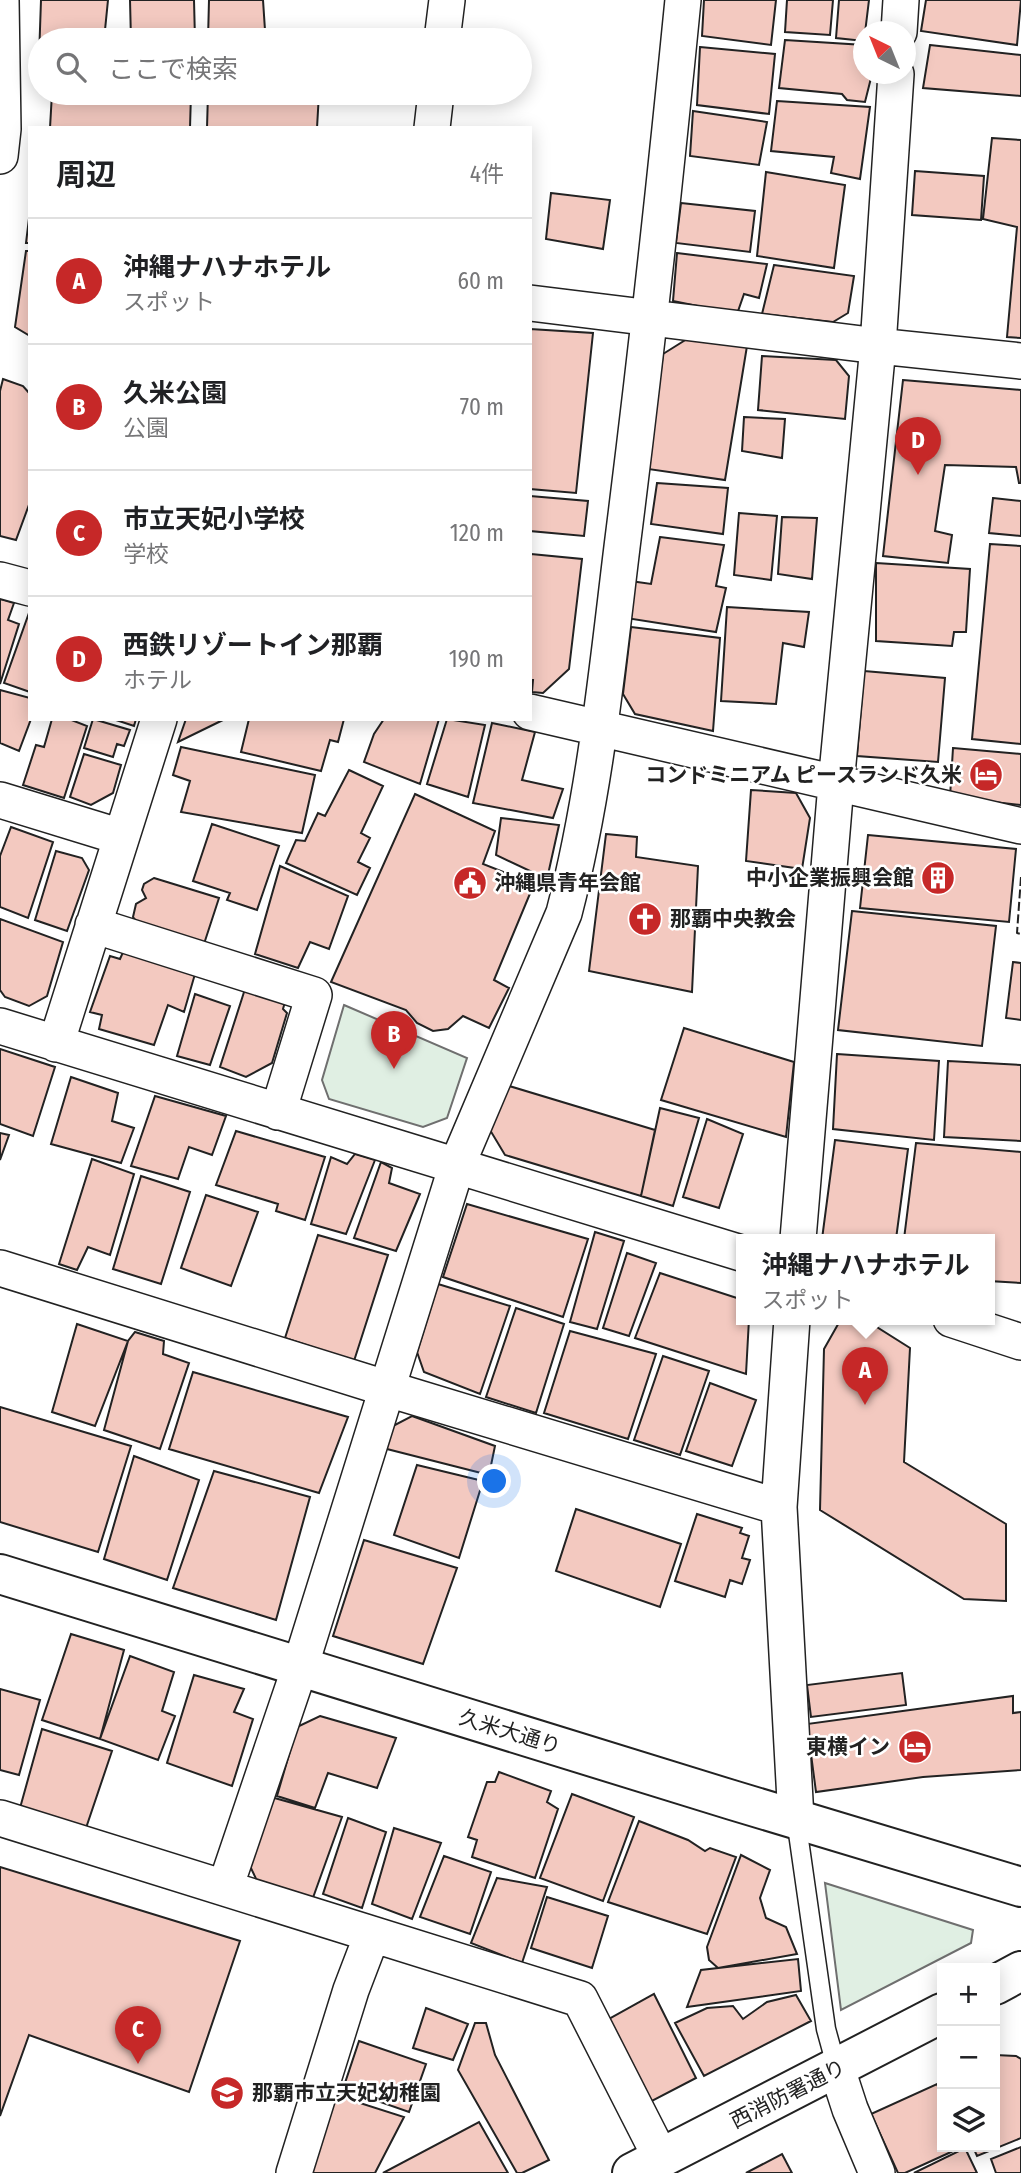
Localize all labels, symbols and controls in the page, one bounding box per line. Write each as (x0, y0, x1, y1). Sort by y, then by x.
north arrow (853, 21, 916, 84)
search box (28, 28, 532, 105)
icon: search (52, 48, 90, 86)
text: ここで検索 (108, 54, 238, 85)
text: 周辺 (56, 157, 116, 193)
text: 4件 (470, 160, 504, 188)
text: 沖縄ナハナホテル (123, 252, 331, 283)
text: A (73, 267, 85, 295)
text: 60 m (458, 267, 504, 295)
text: スポット (123, 288, 215, 316)
text: 久米公園 (123, 378, 227, 409)
text: B (73, 393, 85, 421)
text: 70 m (460, 393, 504, 421)
text: 公園 (123, 414, 169, 442)
pin: D (895, 417, 941, 475)
text: 市立天妃小学校 (123, 504, 305, 535)
text: C (73, 519, 85, 547)
text: 120 m (450, 519, 504, 547)
text: 学校 (123, 540, 169, 568)
text: 西鉄リゾートイン那覇 (123, 630, 383, 661)
text: D (72, 645, 86, 673)
text: 190 m (449, 645, 504, 673)
text: ホテル (123, 666, 192, 694)
hotel icon: コンドミニアム ピースランド久米 (967, 756, 1005, 794)
place label: コンドミニアム ピースランド久米 (645, 762, 962, 788)
building icon: 中小企業振興会館 (919, 859, 957, 897)
public building icon: 沖縄県青年会館 (451, 864, 489, 902)
place label: 中小企業振興会館 (746, 865, 914, 891)
place label: 沖縄県青年会館 (494, 870, 641, 896)
church icon: 那覇中央教会 (626, 900, 664, 938)
place label: 那覇中央教会 (670, 906, 796, 932)
pin: B (371, 1011, 417, 1069)
popup (736, 1234, 995, 1325)
text: 沖縄ナハナホテル (761, 1250, 970, 1281)
text: スポット (761, 1286, 853, 1314)
pin: A (842, 1347, 888, 1405)
your location (477, 1464, 511, 1498)
street label: 久米大通り (456, 1704, 564, 1760)
hotel icon: 東横イン (896, 1728, 934, 1766)
place label: 東横イン (806, 1734, 890, 1760)
map controls (937, 1963, 1000, 2152)
button: + (937, 1963, 1000, 2026)
pin: C (115, 2006, 161, 2064)
button: − (937, 2026, 1000, 2089)
street label: 西消防署通り (726, 2054, 850, 2134)
school or university icon: 那覇市立天妃幼稚園 (208, 2074, 246, 2112)
place label: 那覇市立天妃幼稚園 (252, 2080, 441, 2106)
button: layers (937, 2089, 1000, 2152)

